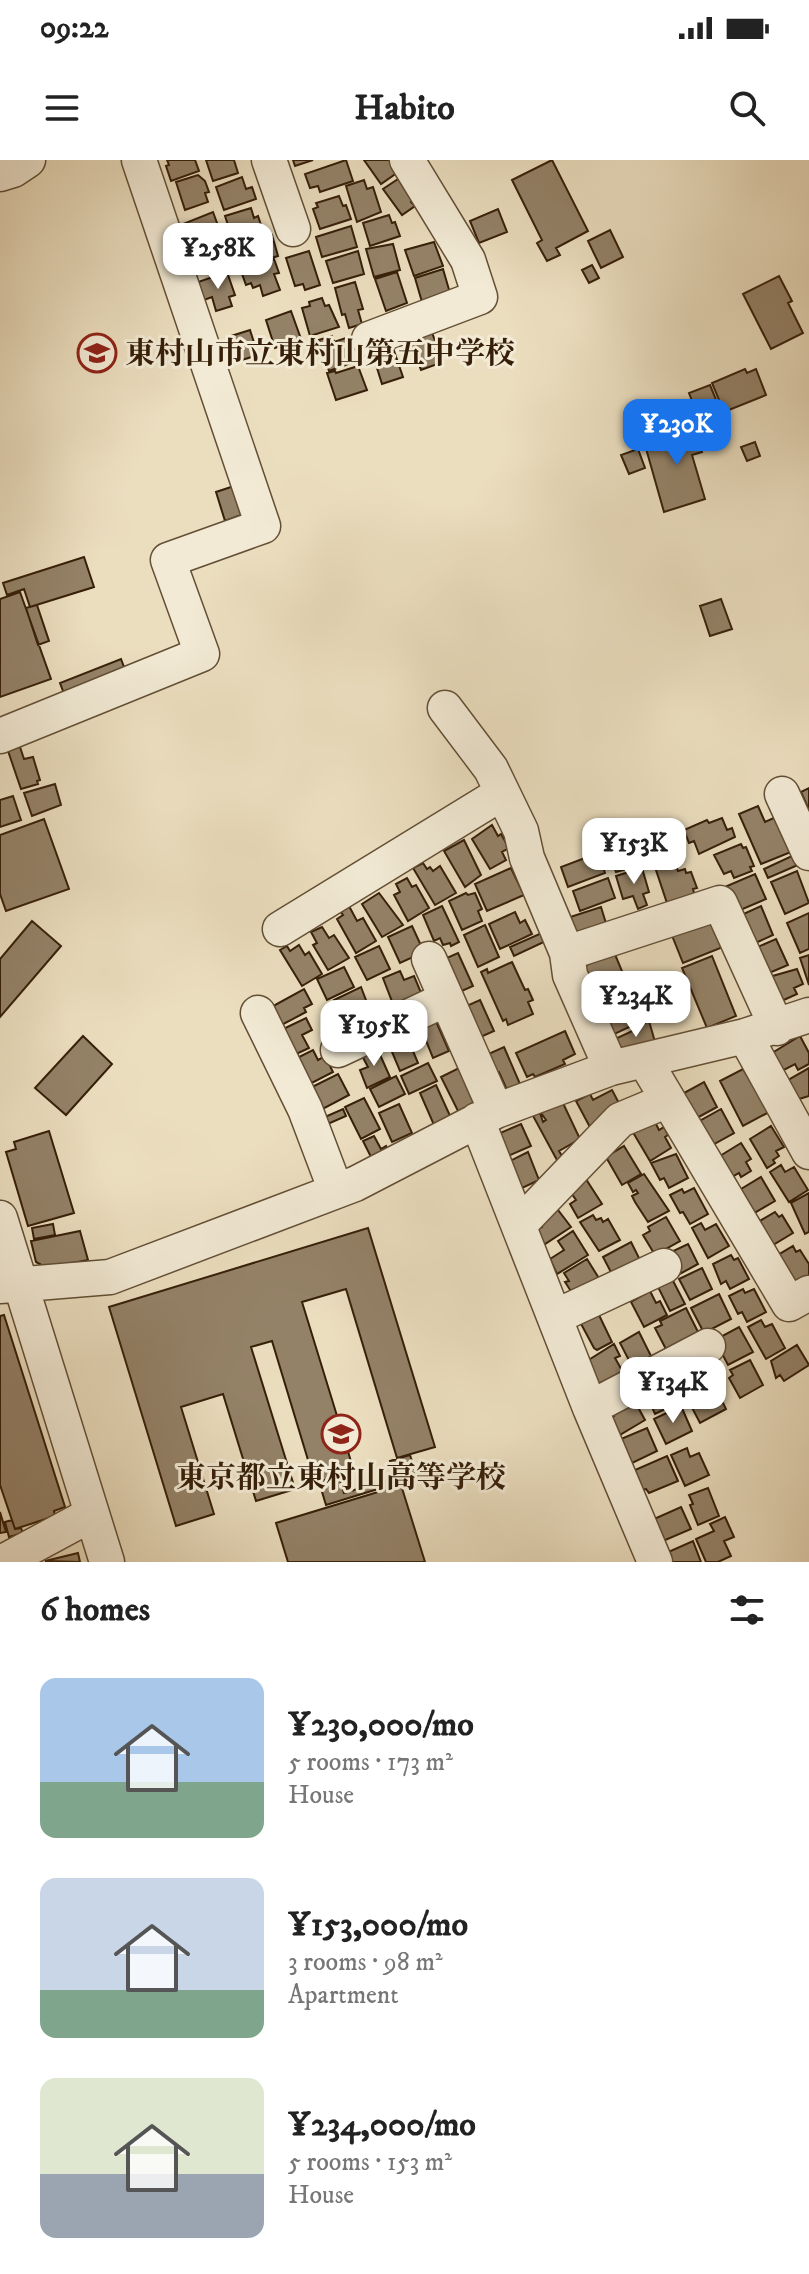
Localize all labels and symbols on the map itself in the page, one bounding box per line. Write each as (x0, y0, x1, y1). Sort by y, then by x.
pin: ¥258K (162, 223, 274, 291)
school or university icon: 東村山市立東村山第五中学校 (76, 332, 118, 374)
place label: 東村山市立東村山第五中学校 (125, 336, 515, 373)
pin: ¥230K (621, 399, 733, 467)
pin: ¥153K (578, 818, 690, 886)
pin: ¥234K (580, 971, 692, 1039)
pin: ¥195K (318, 1000, 430, 1068)
pin: ¥134K (617, 1357, 729, 1425)
school or university icon: 東京都立東村山高等学校 (320, 1413, 362, 1455)
place label: 東京都立東村山高等学校 (176, 1460, 506, 1497)

